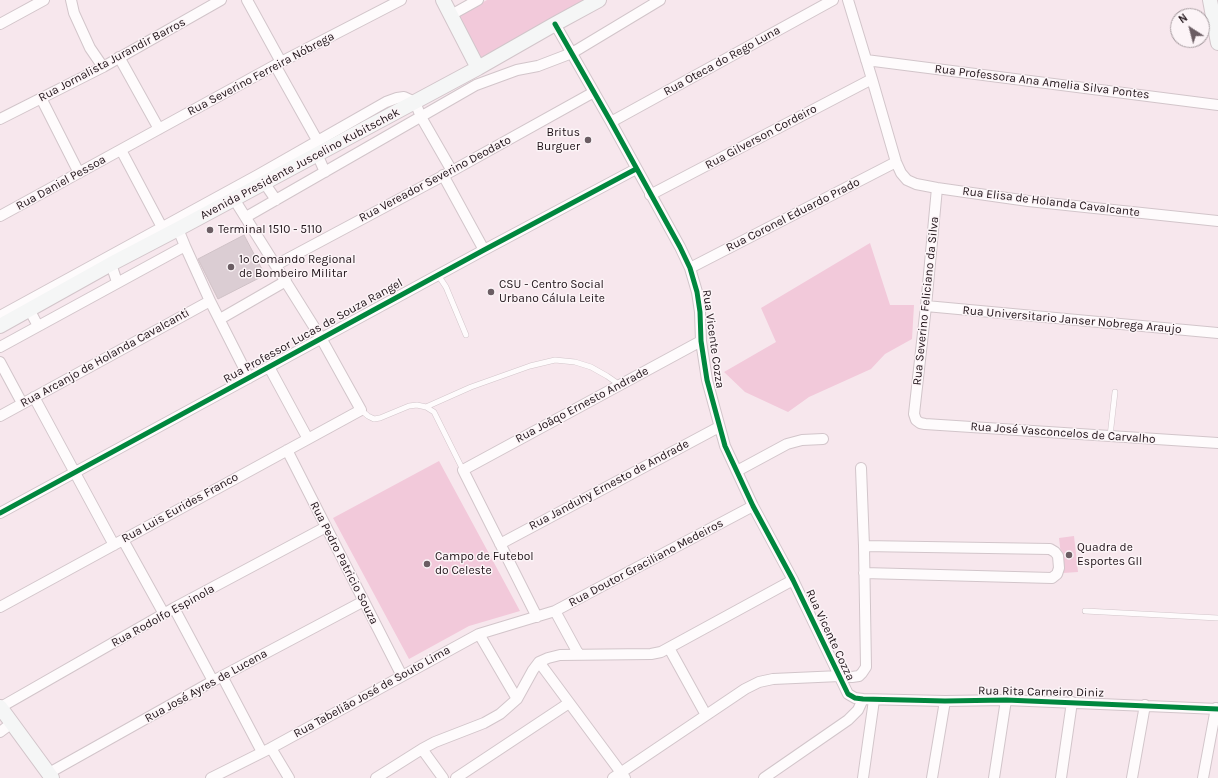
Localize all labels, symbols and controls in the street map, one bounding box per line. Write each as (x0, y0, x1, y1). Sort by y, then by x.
north arrow (1170, 8, 1210, 48)
text: N (1176, 11, 1190, 26)
street label: Rua Jornalista Jurandir Barros (36, 15, 188, 105)
street label: Rua Oteca do Rego Luna (661, 23, 783, 99)
street label: Rua Severino Ferreira Nóbrega (185, 29, 337, 119)
street label: Rua Professora Ana Amelia Silva Pontes (934, 62, 1150, 102)
street label: Rua Gilverson Cordeiro (703, 101, 819, 173)
street label: Avenida Presidente Juscelino Kubitschek (198, 105, 402, 223)
place label: Britus Burguer (537, 126, 580, 154)
street label: Rua Vereador Severino Deodato (356, 133, 514, 225)
marker: Britus Burguer (583, 135, 593, 145)
street label: Rua Daniel Pessoa (14, 152, 108, 214)
street label: Rua Coronel Eduardo Prado (724, 175, 862, 255)
street label: Rua Elisa de Holanda Cavalcante (961, 184, 1141, 220)
street label: Rua Severino Feliciano da Silva (910, 216, 942, 386)
place label: Terminal 1510 - 5110 (218, 223, 322, 237)
marker: Terminal 1510 - 5110 (205, 225, 215, 235)
place label: 1º Comando Regional de Bombeiro Militar (239, 253, 356, 281)
marker: 1º Comando Regional de Bombeiro Militar (226, 262, 236, 272)
street label: Rua Professor Lucas de Souza Rangel (221, 276, 405, 386)
place label: CSU - Centro Social Urbano Cálula Leite (499, 278, 605, 306)
marker: CSU - Centro Social Urbano Cálula Leite (486, 287, 496, 297)
street label: Rua Vicente Cozza (699, 289, 727, 389)
street label: Rua Universitario Janser Nobrega Araujo (962, 303, 1182, 337)
street label: Rua Arcanjo de Holanda Cavalcanti (18, 305, 192, 411)
street label: Rua Joãqo Ernesto Andrade (513, 364, 651, 446)
street label: Rua José Vasconcelos de Carvalho (970, 419, 1156, 447)
street label: Rua Janduhy Ernesto de Andrade (527, 437, 691, 533)
street label: Rua Luis Eurides Franco (119, 470, 241, 546)
street label: Rua Pedro Patricio Souza (307, 499, 381, 627)
street label: Rua Doutor Graciliano Medeiros (566, 516, 726, 610)
place label: Quadra de Esportes GII (1077, 541, 1142, 569)
place label: Campo de Futebol do Celeste (435, 550, 534, 578)
marker: Quadra de Esportes GII (1064, 550, 1074, 560)
marker: Campo de Futebol do Celeste (422, 559, 432, 569)
street label: Rua Rodolfo Espinola (109, 582, 217, 650)
street label: Rua Vicente Cozza (802, 587, 858, 683)
street label: Rua Tabelião José de Souto Lima (291, 643, 453, 741)
street label: Rua José Ayres de Lucena (142, 646, 270, 726)
street label: Rua Rita Carneiro Diniz (978, 684, 1104, 700)

